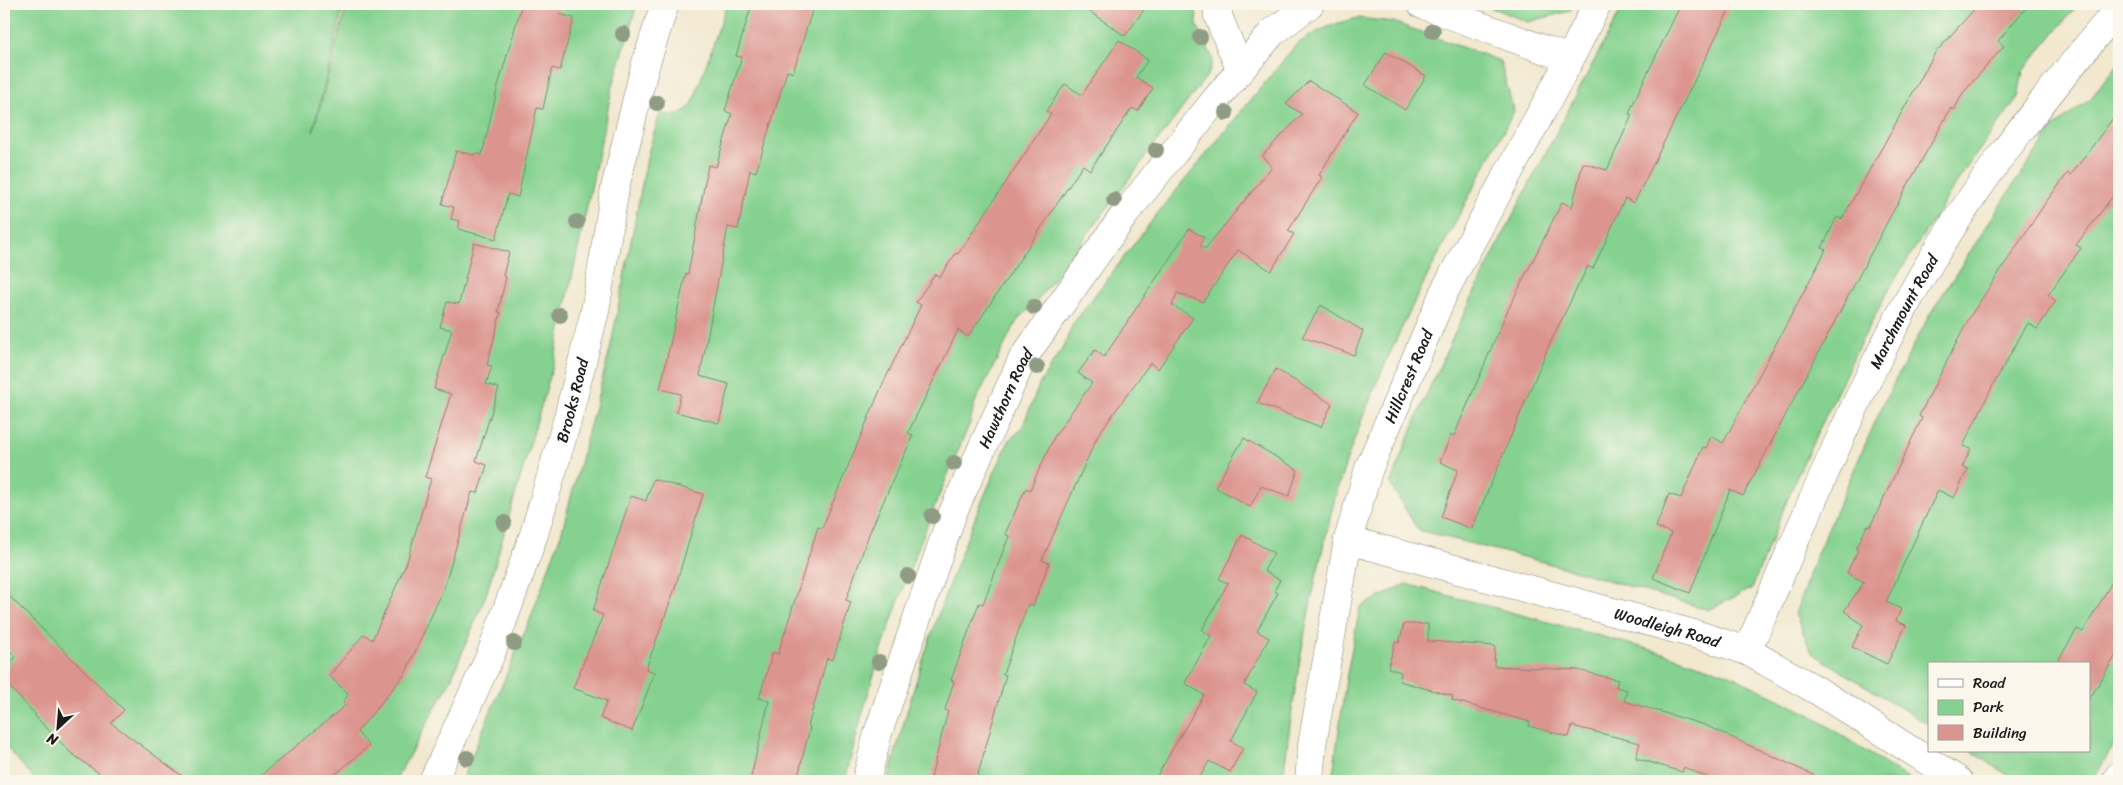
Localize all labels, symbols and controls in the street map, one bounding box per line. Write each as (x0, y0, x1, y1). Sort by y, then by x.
street label: Marchmount Road (1861, 247, 1947, 374)
street label: Hillcrest Road (1375, 323, 1442, 428)
street label: Hawthorn Road (969, 340, 1041, 453)
street label: Brooks Road (547, 354, 597, 446)
street label: Woodleigh Road (1611, 599, 1726, 656)
legend (1928, 662, 2090, 752)
text: Road (1973, 670, 2006, 696)
text: Park (1973, 694, 2004, 720)
north arrow (32, 702, 82, 752)
text: Building (1973, 720, 2027, 746)
text: N (42, 726, 63, 753)

